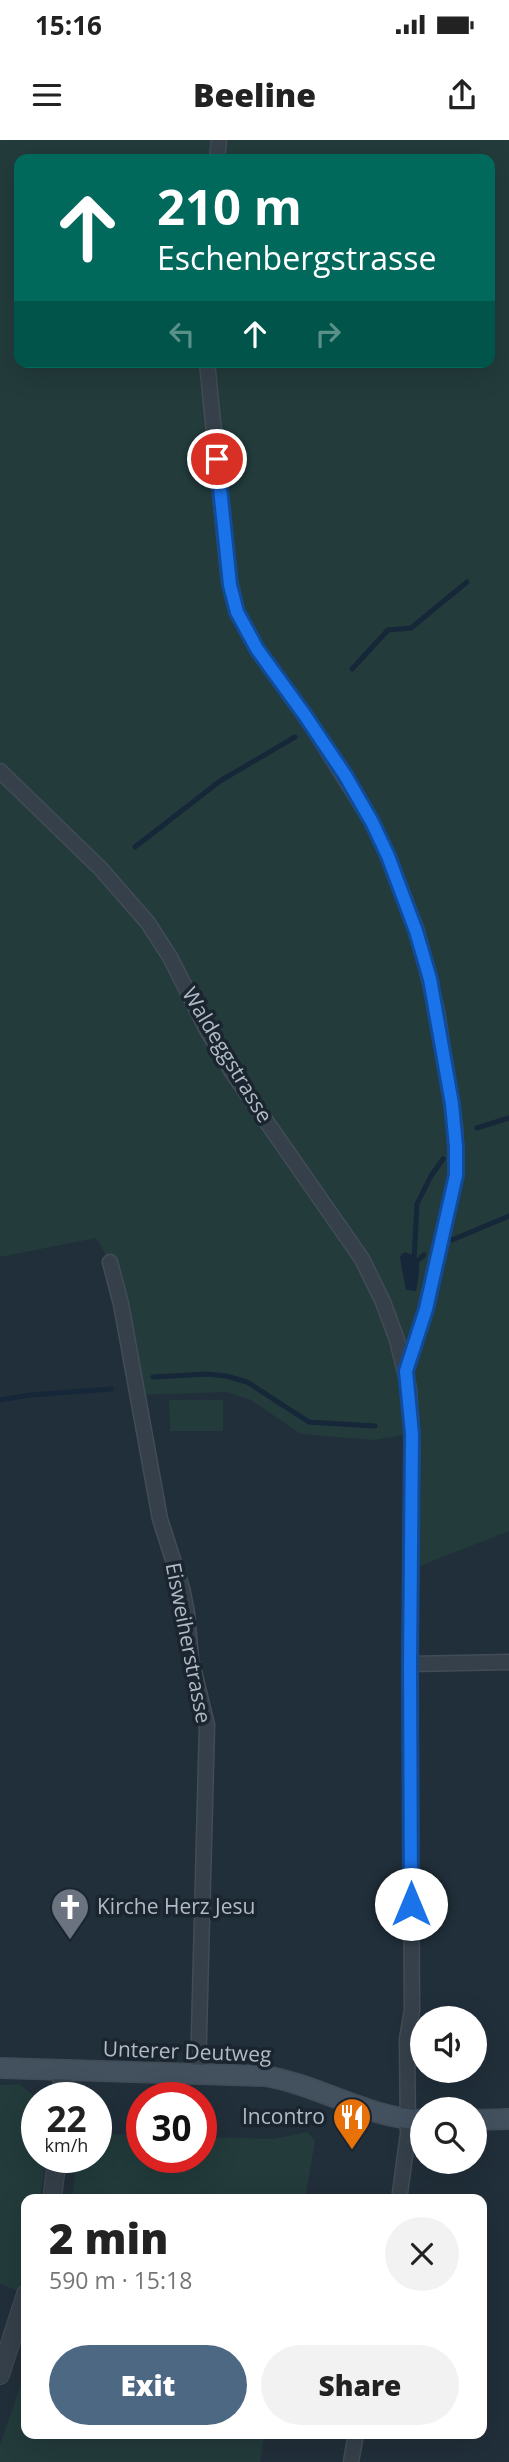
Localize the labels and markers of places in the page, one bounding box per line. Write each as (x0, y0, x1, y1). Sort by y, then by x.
pin (187, 429, 247, 489)
church icon: Kirche Herz Jesu (49, 1886, 91, 1941)
place label: Kirche Herz Jesu (97, 1892, 255, 1920)
restaurant icon: Incontro (331, 2096, 373, 2151)
place label: Incontro (242, 2102, 325, 2130)

